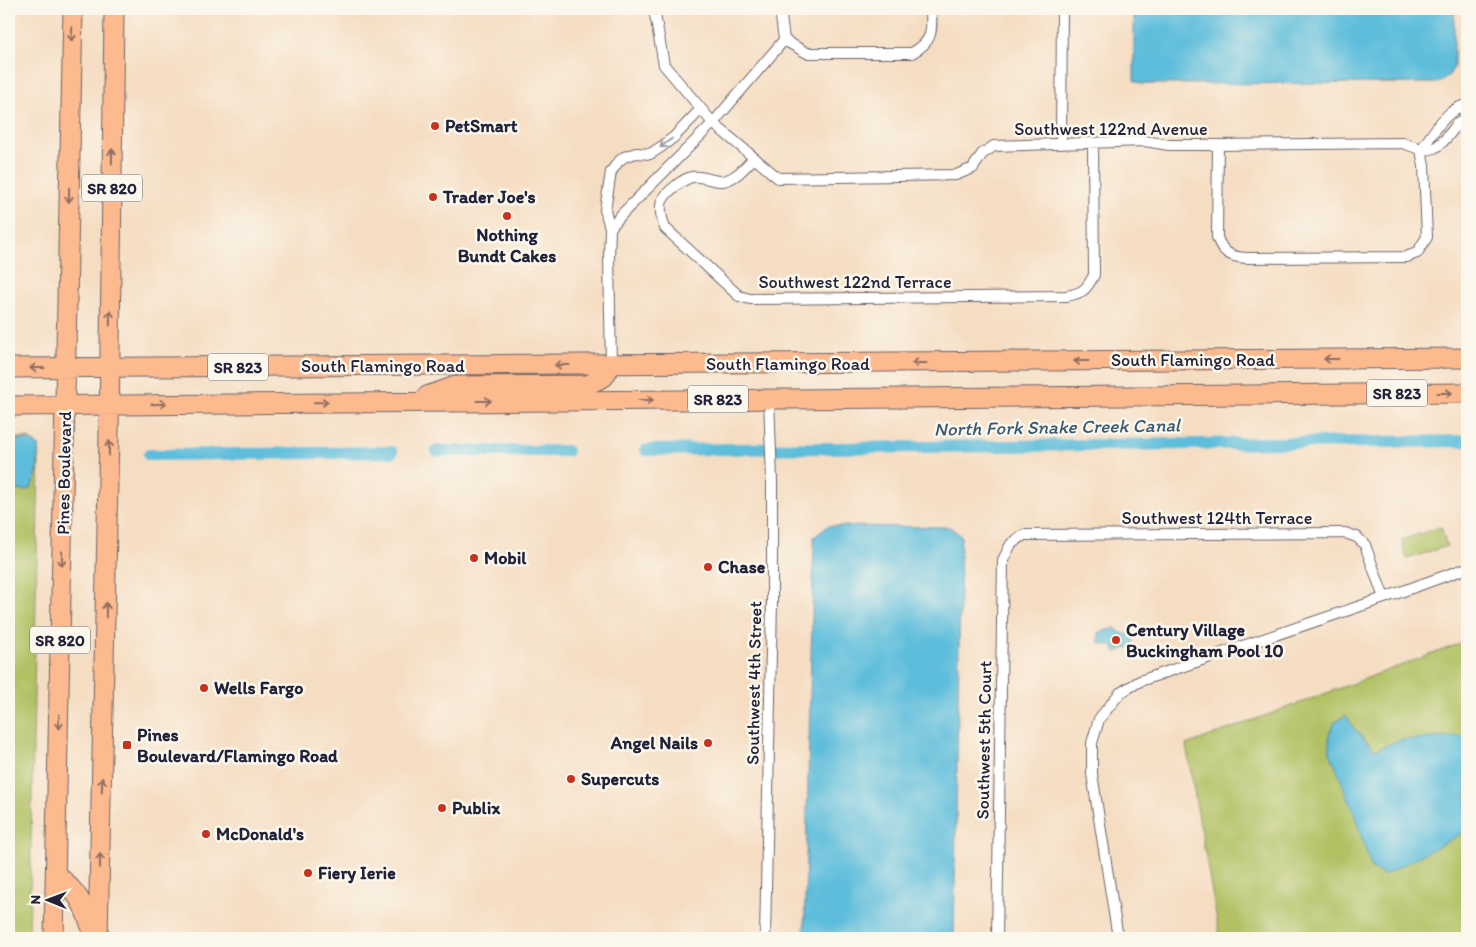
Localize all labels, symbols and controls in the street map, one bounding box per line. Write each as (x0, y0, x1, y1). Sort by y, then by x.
one-way arrow (67, 25, 77, 41)
place label: PetSmart (445, 115, 518, 137)
street label: Southwest 122nd Avenue (1014, 118, 1208, 140)
marker: PetSmart (429, 120, 441, 132)
one-way arrow (660, 137, 673, 148)
one-way arrow (107, 148, 117, 164)
road number: SR 820 (82, 174, 142, 202)
one-way arrow (64, 186, 74, 203)
place label: Trader Joe's (442, 186, 536, 208)
marker: Trader Joe's (427, 191, 439, 203)
marker: Nothing Bundt Cakes (501, 210, 513, 222)
place label: Nothing Bundt Cakes (458, 224, 556, 267)
street label: Southwest 122nd Terrace (758, 271, 952, 293)
one-way arrow (105, 311, 115, 327)
street label: South Flamingo Road (1111, 349, 1275, 371)
street label: South Flamingo Road (706, 353, 870, 375)
road number: SR 823 (208, 354, 268, 381)
one-way arrow (1324, 354, 1340, 364)
street label: South Flamingo Road (301, 355, 465, 377)
one-way arrow (1074, 356, 1090, 366)
one-way arrow (911, 358, 927, 367)
one-way arrow (554, 360, 570, 370)
one-way arrow (29, 363, 46, 373)
road number: SR 823 (1367, 379, 1427, 406)
road number: SR 823 (688, 386, 748, 412)
one-way arrow (1437, 388, 1453, 398)
one-way arrow (638, 395, 654, 405)
one-way arrow (475, 396, 491, 406)
one-way arrow (312, 397, 329, 407)
one-way arrow (150, 399, 166, 409)
street label: Pines Boulevard (52, 411, 76, 535)
water label: North Fork Snake Creek Canal (934, 413, 1182, 441)
one-way arrow (104, 440, 114, 456)
street label: Southwest 124th Terrace (1122, 507, 1312, 529)
place label: Mobil (484, 547, 527, 569)
one-way arrow (57, 551, 67, 567)
marker: Mobil (468, 552, 480, 564)
place label: Chase (718, 556, 766, 578)
marker: Chase (702, 561, 714, 573)
street label: Southwest 4th Street (742, 601, 766, 765)
one-way arrow (101, 602, 111, 618)
place label: Century Village Buckingham Pool 10 (1126, 619, 1284, 662)
road number: SR 820 (30, 626, 90, 654)
marker: Century Village Buckingham Pool 10 (1110, 634, 1122, 646)
street label: Southwest 5th Court (972, 660, 996, 820)
place label: Wells Fargo (214, 677, 303, 699)
marker: Wells Fargo (198, 682, 210, 694)
one-way arrow (54, 713, 63, 729)
place label: Pines Boulevard/Flamingo Road (137, 724, 338, 767)
place label: Angel Nails (610, 732, 698, 754)
marker: Angel Nails (702, 737, 714, 749)
marker: Pines Boulevard/Flamingo Road (121, 739, 133, 751)
place label: Supercuts (581, 768, 659, 790)
marker: Supercuts (565, 773, 577, 785)
one-way arrow (97, 778, 106, 794)
place label: Publix (452, 797, 501, 819)
marker: Publix (436, 802, 448, 814)
place label: McDonald's (216, 823, 304, 845)
marker: McDonald's (200, 828, 212, 840)
one-way arrow (95, 853, 105, 869)
place label: Fiery Ierie (318, 862, 396, 884)
marker: Fiery Ierie (302, 867, 314, 879)
north arrow (22, 874, 72, 924)
text: N (27, 895, 44, 905)

